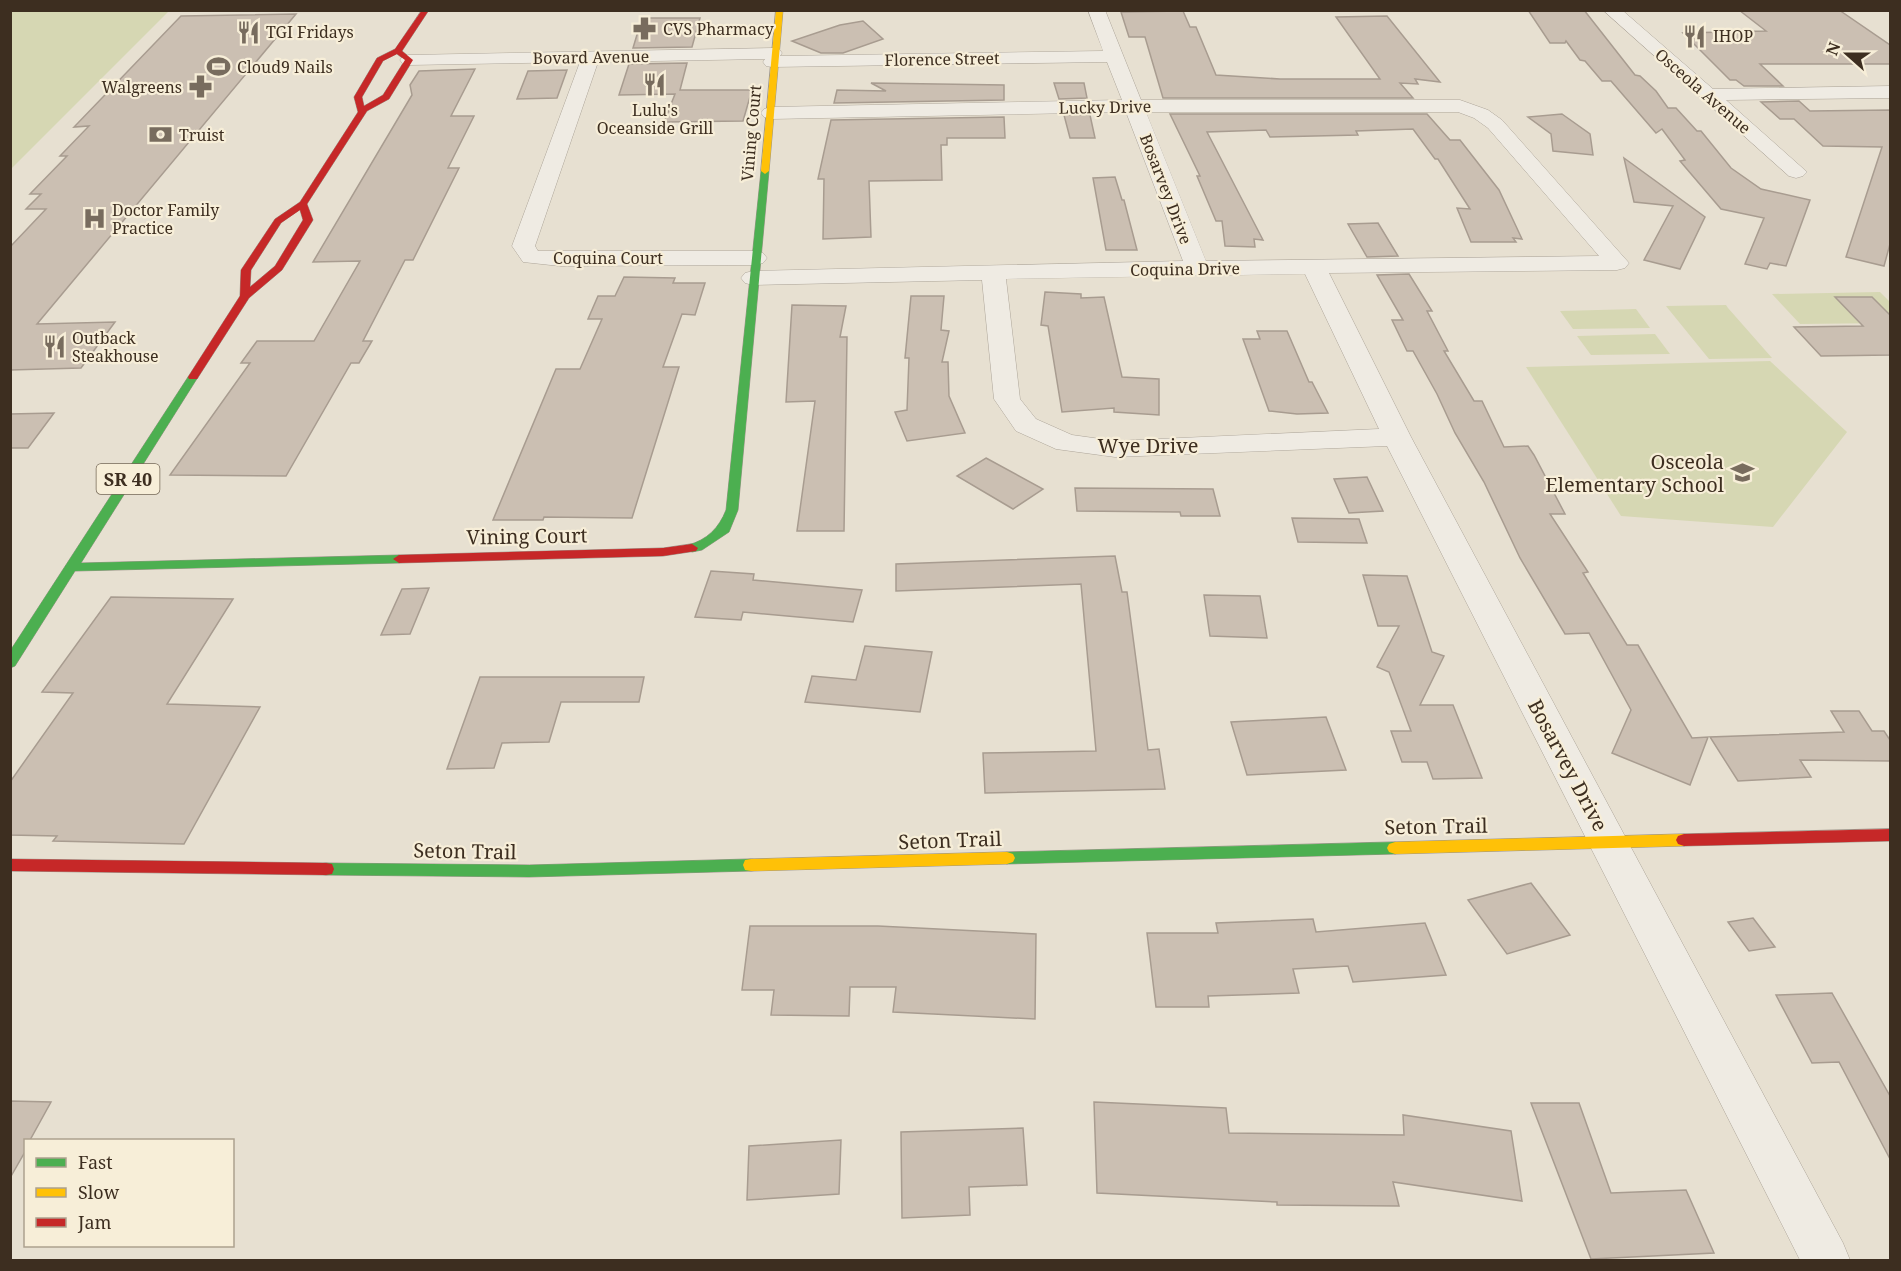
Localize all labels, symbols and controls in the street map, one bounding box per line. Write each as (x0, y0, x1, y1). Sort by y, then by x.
pharmacy icon: CVS Pharmacy (632, 16, 658, 42)
place label: CVS Pharmacy (663, 18, 775, 40)
restaurant icon: TGI Fridays (235, 19, 261, 45)
place label: TGI Fridays (266, 21, 354, 43)
restaurant icon: IHOP (1682, 23, 1708, 49)
north arrow (1817, 24, 1877, 84)
place label: IHOP (1713, 25, 1753, 47)
text: N (1820, 38, 1846, 58)
street label: Osceola Avenue (1650, 43, 1756, 139)
street label: Bovard Avenue (532, 45, 650, 69)
street label: Florence Street (884, 47, 1000, 71)
sports icon: Cloud9 Nails (206, 54, 232, 80)
place label: Cloud9 Nails (237, 56, 333, 78)
restaurant icon: Lulu's Oceanside Grill (642, 72, 668, 98)
pharmacy icon: Walgreens (187, 74, 213, 100)
place label: Walgreens (102, 76, 182, 98)
street label: Vining Court (736, 83, 766, 182)
street label: Lucky Drive (1058, 95, 1152, 119)
place label: Lulu's Oceanside Grill (597, 99, 713, 139)
bank icon: Truist (148, 122, 174, 148)
place label: Truist (179, 124, 225, 146)
street label: Bosarvey Drive (1135, 131, 1197, 247)
place label: Doctor Family Practice (112, 199, 220, 239)
hospital icon: Doctor Family Practice (81, 206, 107, 232)
street label: Coquina Court (553, 247, 663, 269)
street label: Coquina Drive (1130, 257, 1240, 281)
place label: Outback Steakhouse (72, 327, 159, 367)
restaurant icon: Outback Steakhouse (41, 334, 67, 360)
street label: Wye Drive (1098, 432, 1198, 459)
place label: Osceola Elementary School (1545, 448, 1724, 498)
school or university icon: Osceola Elementary School (1729, 460, 1755, 486)
road number: SR 40 (96, 464, 160, 494)
street label: Vining Court (466, 521, 588, 551)
street label: Bosarvey Drive (1522, 694, 1614, 836)
street label: Seton Trail (1384, 812, 1488, 840)
street label: Seton Trail (898, 825, 1002, 855)
street label: Seton Trail (413, 837, 517, 865)
legend (24, 1139, 234, 1247)
text: Fast (78, 1150, 113, 1174)
text: Slow (78, 1180, 120, 1204)
text: Jam (77, 1210, 112, 1234)

